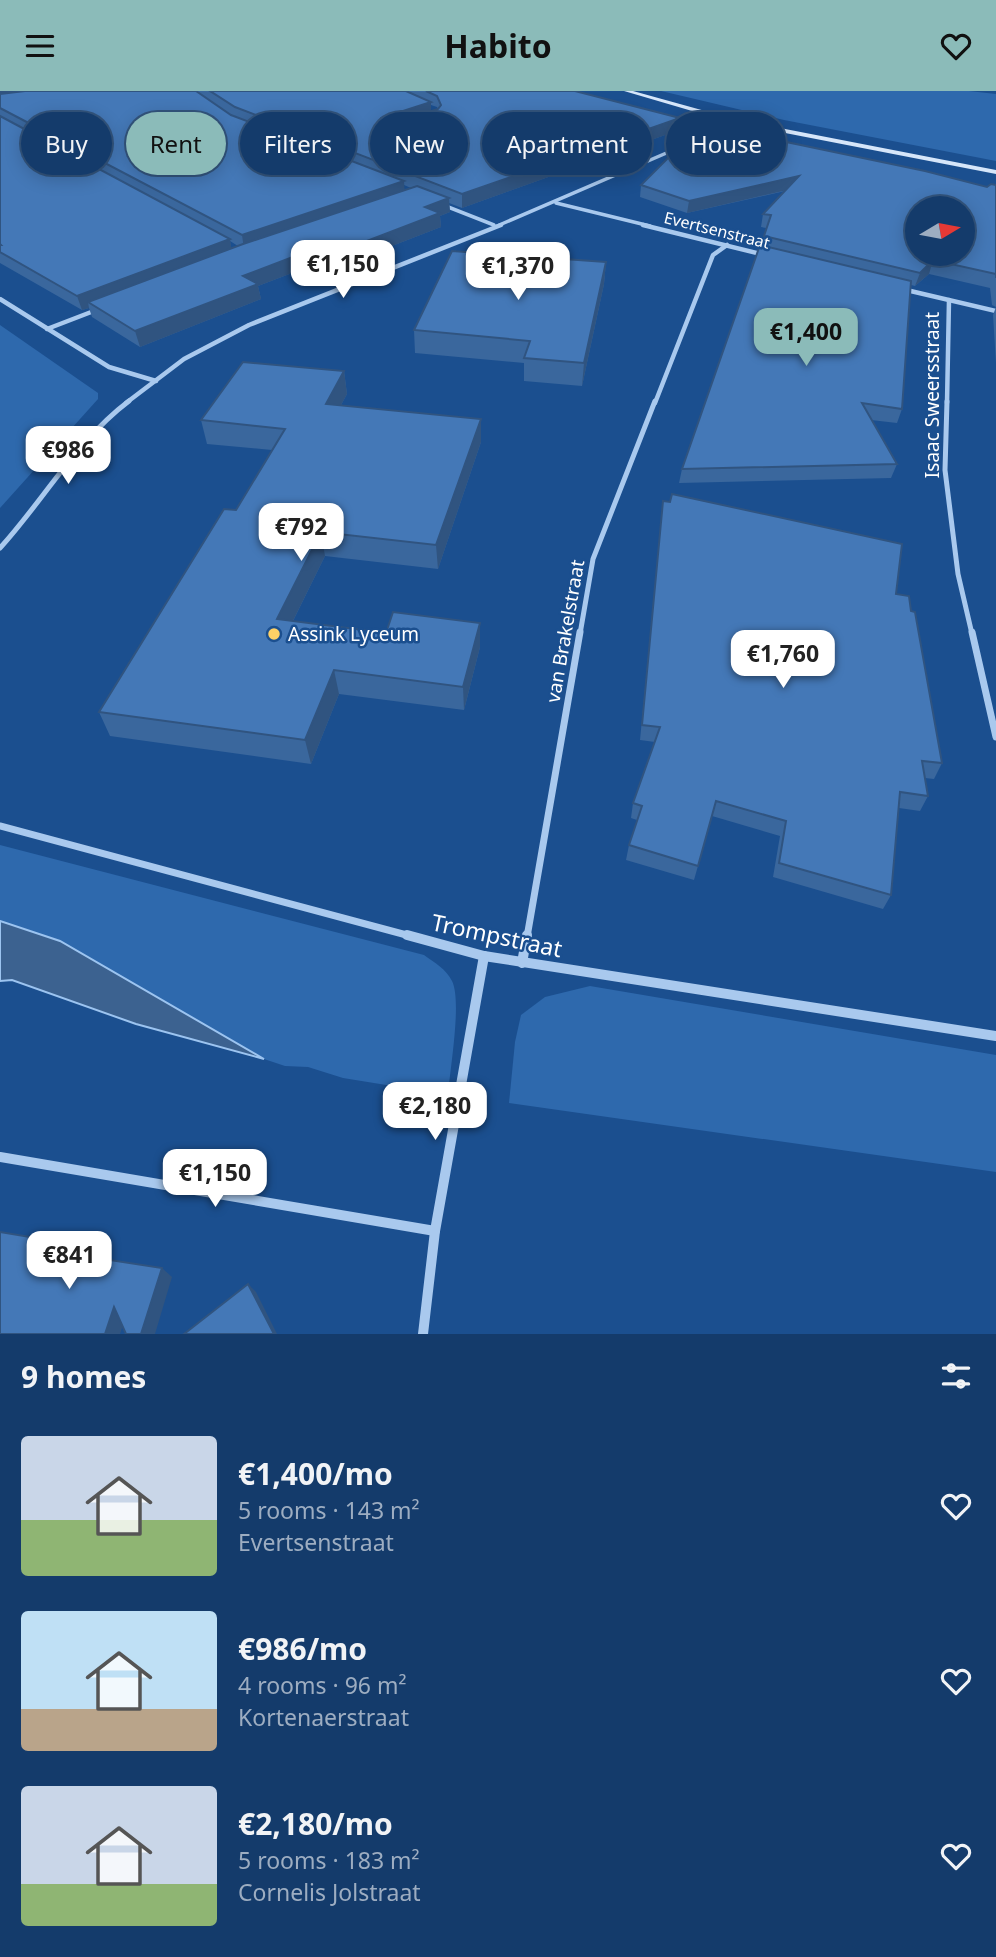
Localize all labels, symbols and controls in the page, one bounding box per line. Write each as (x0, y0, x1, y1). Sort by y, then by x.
text: Habito (444, 24, 552, 67)
icon: menu (21, 27, 59, 65)
icon: heart (937, 27, 975, 65)
chip: Buy (21, 112, 112, 175)
chip: Rent (126, 112, 226, 175)
chip: Filters (240, 112, 356, 175)
chip: New (370, 112, 468, 175)
chip: Apartment (482, 112, 652, 175)
chip: House (666, 112, 786, 175)
north arrow (905, 196, 975, 266)
map controls (905, 196, 975, 266)
street label: Evertsenstraat (662, 206, 772, 254)
pin: €1,150 (286, 241, 400, 300)
pin: €1,370 (461, 243, 575, 302)
text: €1,150 (307, 247, 379, 279)
text: €1,370 (482, 249, 554, 281)
pin: €1,400 (749, 309, 863, 368)
street label: Isaac Sweersstraat (919, 312, 945, 478)
text: €1,400 (770, 315, 842, 347)
pin: €986 (27, 427, 109, 486)
text: €986 (42, 433, 94, 465)
pin: €792 (260, 503, 342, 563)
text: €792 (275, 510, 327, 542)
street label: van Brakelstraat (540, 557, 590, 705)
place label: Assink Lyceum (288, 621, 419, 647)
marker: Assink Lyceum (266, 626, 282, 642)
pin: €1,760 (726, 631, 840, 690)
text: €1,760 (747, 637, 819, 669)
street label: Trompstraat (429, 906, 565, 964)
pin: €2,180 (378, 1083, 492, 1142)
text: €2,180 (399, 1089, 471, 1121)
pin: €1,150 (158, 1149, 272, 1209)
text: €1,150 (179, 1156, 251, 1188)
pin: €841 (28, 1231, 110, 1291)
text: €841 (43, 1238, 95, 1270)
text: 9 homes (21, 1356, 146, 1397)
icon: filters (937, 1357, 975, 1395)
text: €1,400/mo (238, 1453, 393, 1494)
icon: home (77, 1464, 161, 1548)
icon: heart (937, 1487, 975, 1525)
text: 5 rooms · 143 m² (238, 1494, 420, 1526)
text: Evertsenstraat (238, 1526, 394, 1558)
text: €986/mo (238, 1628, 367, 1669)
icon: home (77, 1639, 161, 1723)
icon: heart (937, 1662, 975, 1700)
text: 4 rooms · 96 m² (238, 1669, 407, 1701)
text: Kortenaerstraat (238, 1701, 409, 1733)
text: €2,180/mo (238, 1803, 393, 1844)
icon: home (77, 1814, 161, 1898)
icon: heart (937, 1837, 975, 1875)
text: 5 rooms · 183 m² (238, 1844, 420, 1876)
text: Cornelis Jolstraat (238, 1876, 421, 1908)

